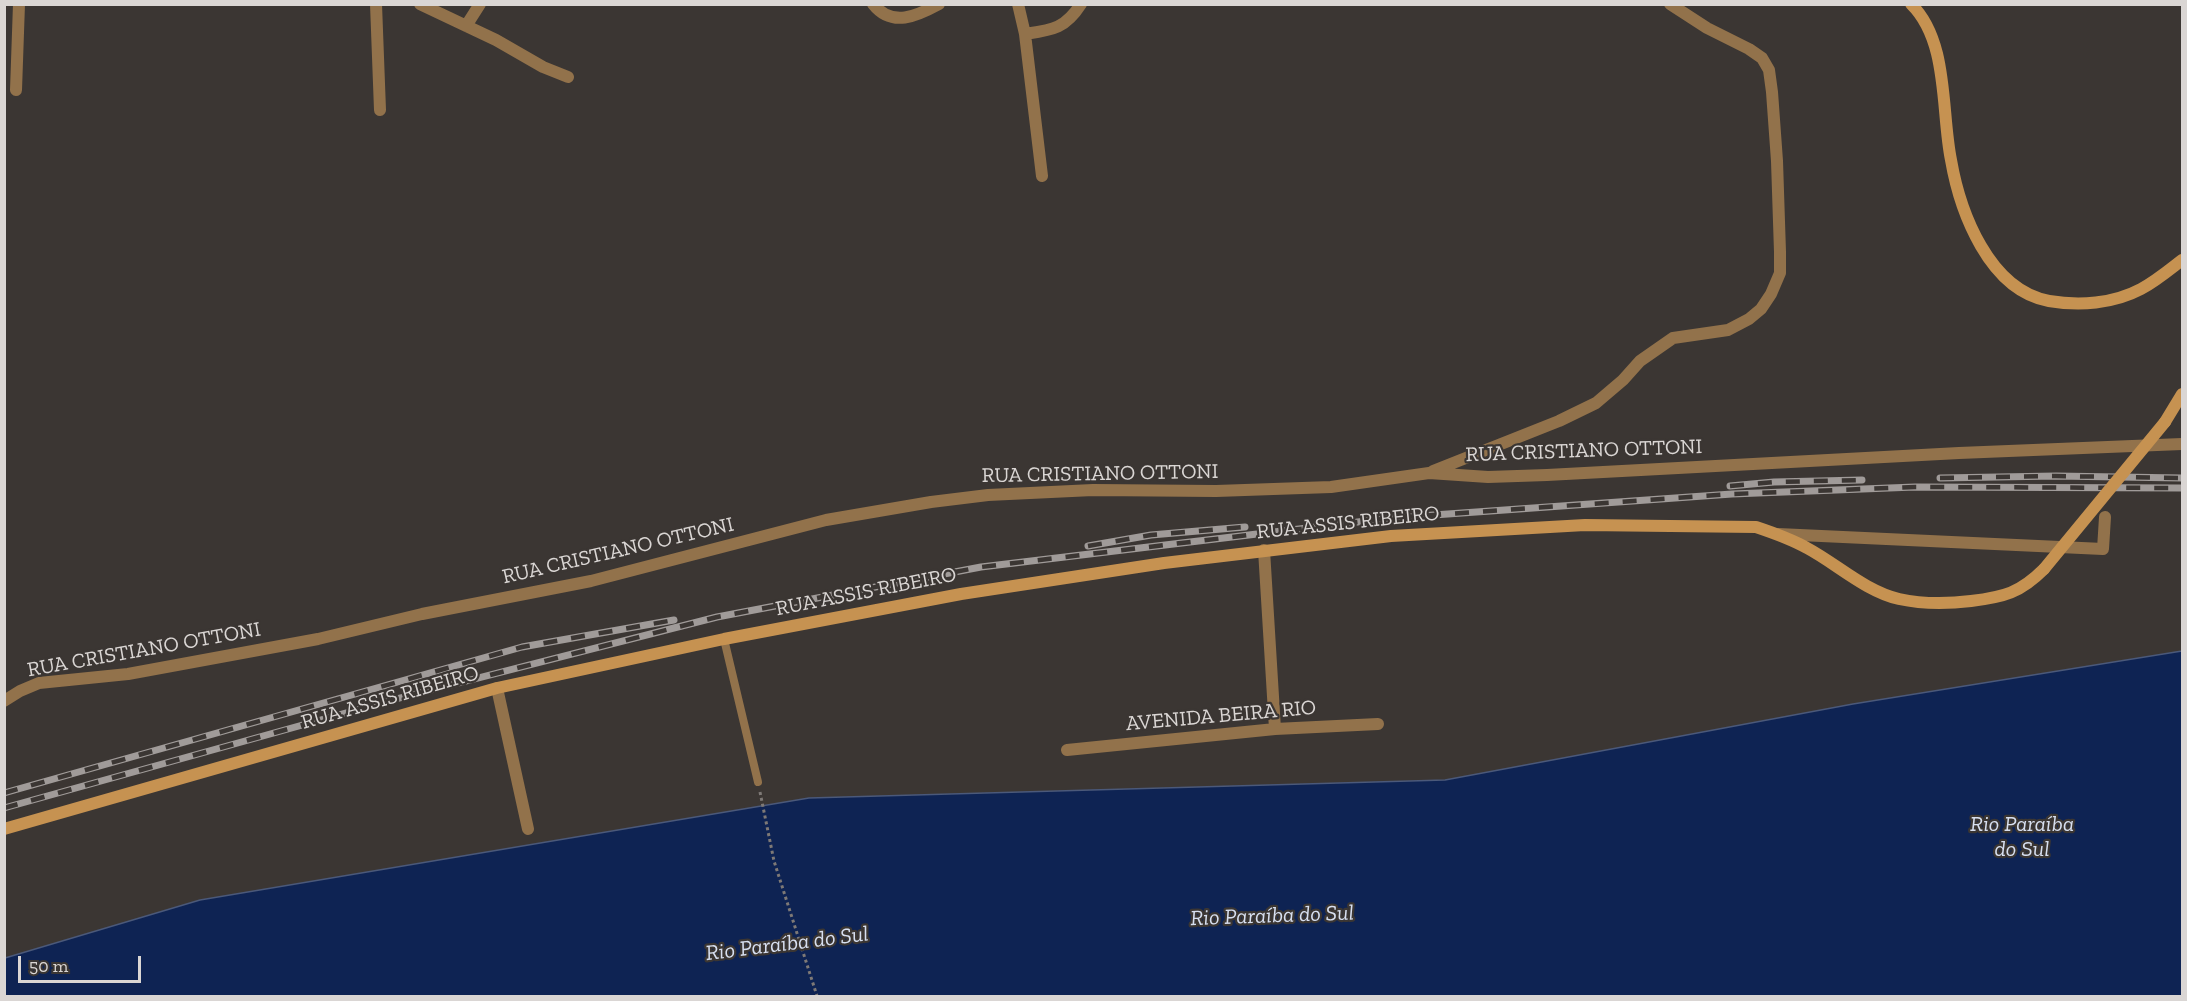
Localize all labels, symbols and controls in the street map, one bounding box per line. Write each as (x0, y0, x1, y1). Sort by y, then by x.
street label: RUA CRISTIANO OTTONI (1465, 434, 1703, 468)
street label: RUA CRISTIANO OTTONI (981, 459, 1219, 489)
street label: RUA ASSIS RIBEIRO (1255, 501, 1441, 545)
street label: RUA CRISTIANO OTTONI (500, 512, 736, 590)
street label: RUA ASSIS RIBEIRO (774, 562, 958, 622)
street label: RUA CRISTIANO OTTONI (25, 617, 263, 683)
street label: RUA ASSIS RIBEIRO (298, 661, 482, 735)
street label: AVENIDA BEIRA RIO (1125, 695, 1317, 737)
water label: Rio Paraíba do Sul (1970, 812, 2074, 864)
water label: Rio Paraíba do Sul (1190, 900, 1354, 932)
water label: Rio Paraíba do Sul (704, 921, 870, 967)
scale bar (21, 944, 144, 982)
text: 50 m (29, 955, 68, 977)

